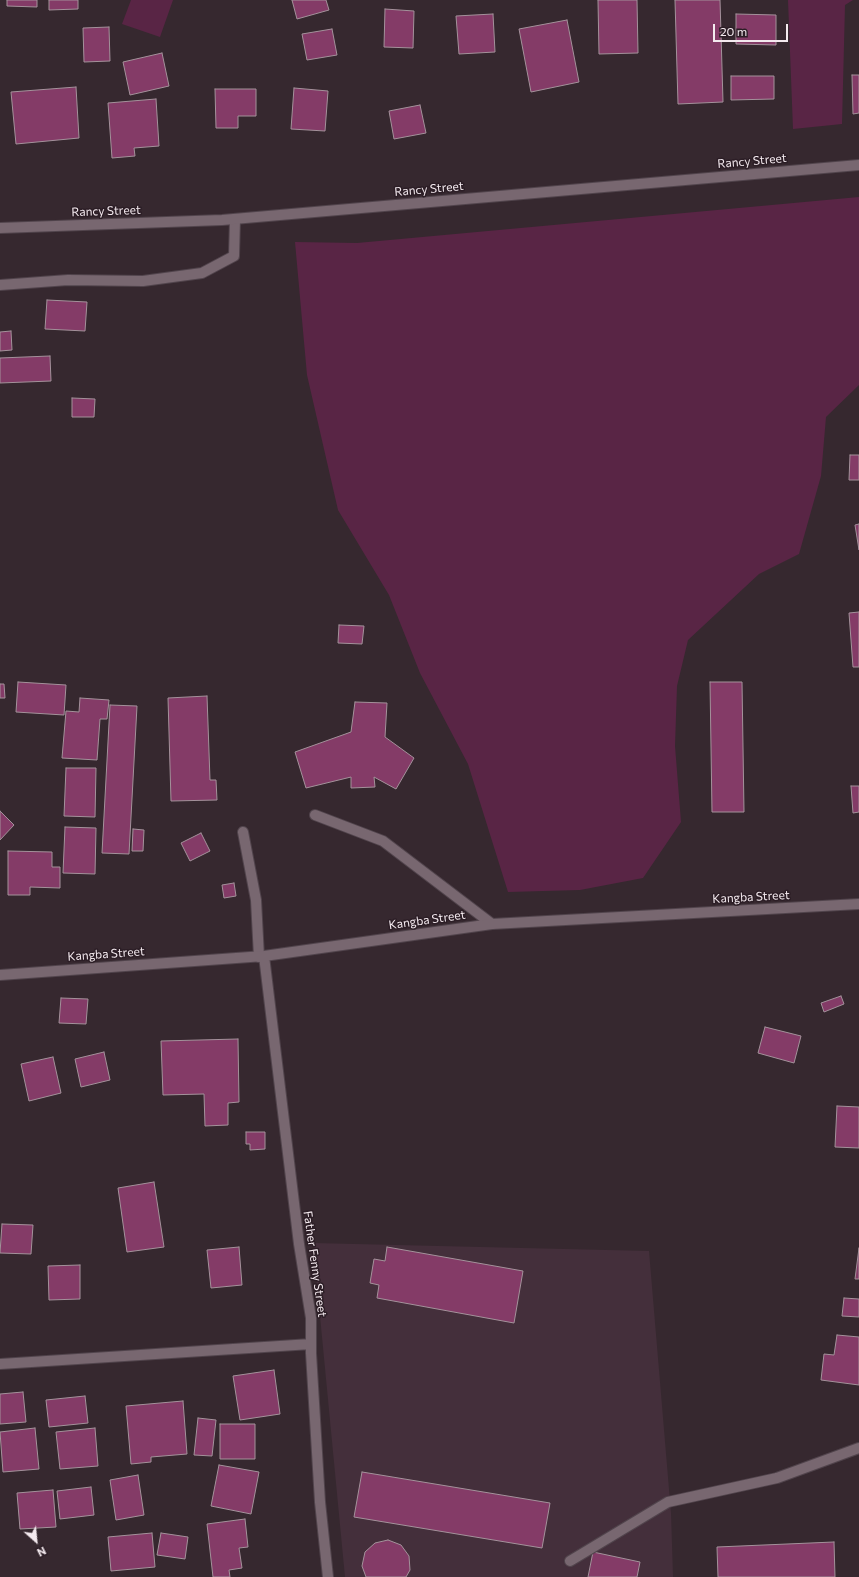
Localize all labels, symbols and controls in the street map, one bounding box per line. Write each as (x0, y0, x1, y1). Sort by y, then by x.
scale bar (715, 16, 790, 42)
text: 20 m (720, 24, 747, 38)
street label: Rancy Street (717, 151, 787, 171)
street label: Rancy Street (394, 179, 464, 199)
street label: Rancy Street (71, 203, 141, 219)
street label: Kangba Street (712, 888, 790, 906)
street label: Kangba Street (388, 907, 466, 933)
street label: Kangba Street (67, 944, 145, 964)
street label: Father Fenny Street (300, 1210, 330, 1318)
north arrow (16, 1521, 56, 1561)
text: N (35, 1544, 48, 1560)

